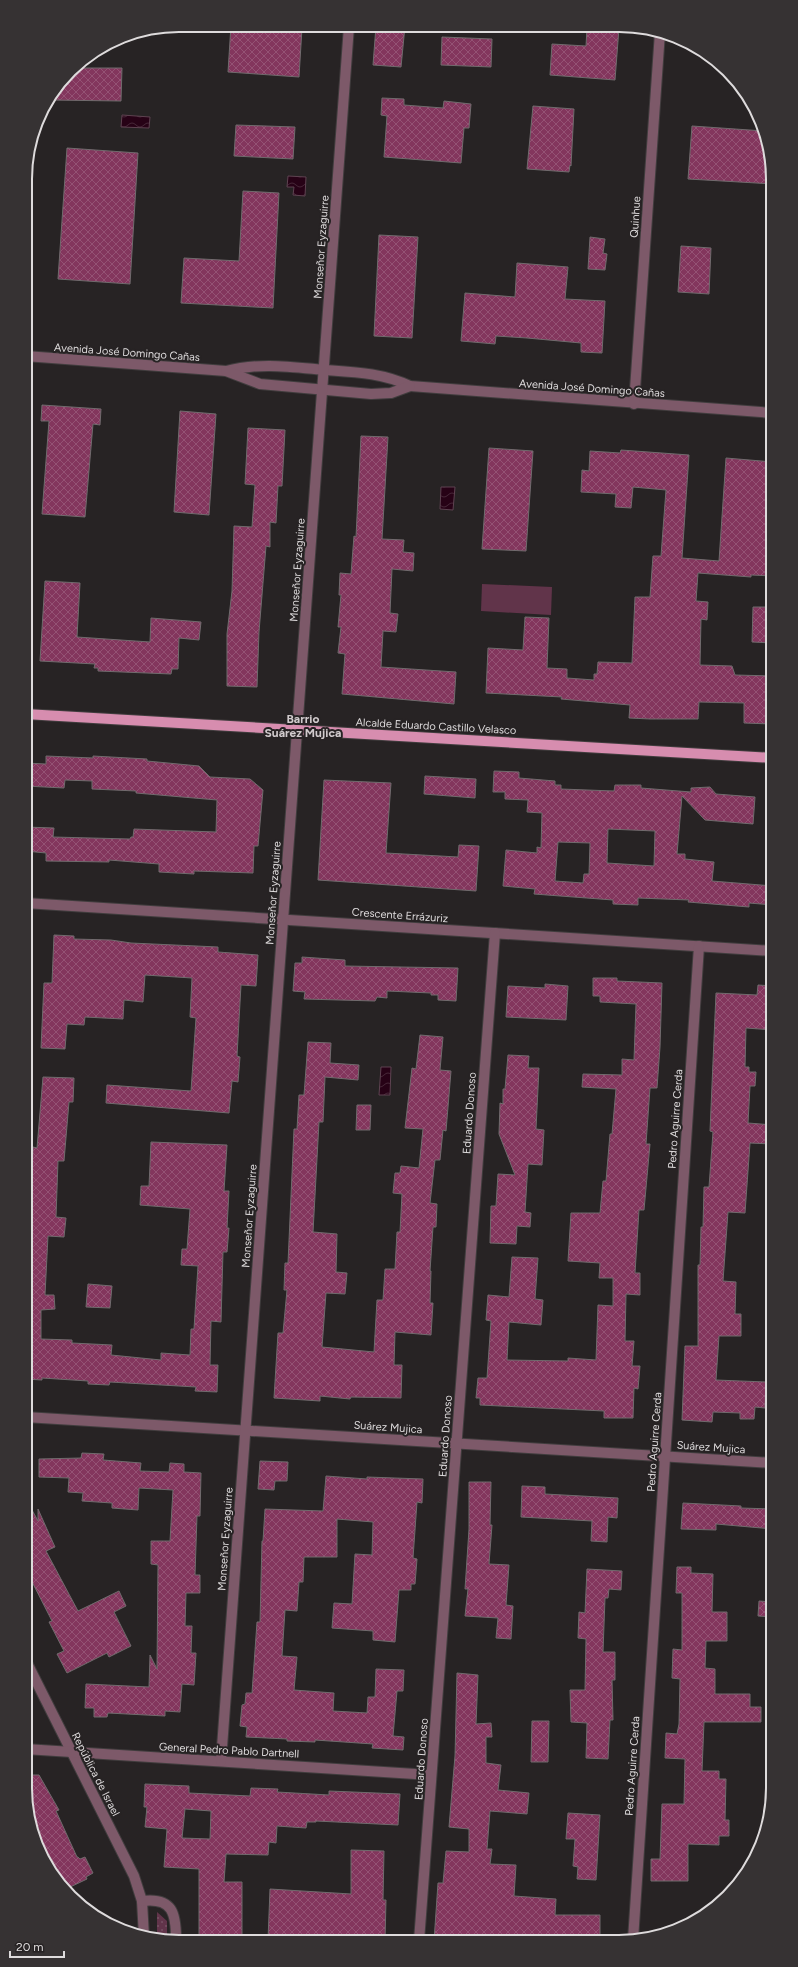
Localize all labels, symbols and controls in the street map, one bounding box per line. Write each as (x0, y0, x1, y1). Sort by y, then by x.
street label: Monseñor Eyzaguirre (311, 195, 332, 299)
street label: Quinhue (628, 196, 643, 238)
street label: Avenida José Domingo Cañas (54, 341, 200, 364)
street label: Avenida José Domingo Cañas (519, 377, 665, 400)
street label: Monseñor Eyzaguirre (287, 518, 308, 622)
district label: Barrio Suárez Mujica (265, 712, 341, 740)
street label: Alcalde Eduardo Castillo Velasco (355, 716, 517, 737)
street label: Monseñor Eyzaguirre (263, 841, 284, 945)
street label: Crescente Errázuriz (351, 906, 449, 925)
street label: Pedro Aguirre Cerda (666, 1069, 685, 1169)
street label: Eduardo Donoso (460, 1072, 479, 1154)
street label: Monseñor Eyzaguirre (239, 1164, 260, 1268)
street label: Pedro Aguirre Cerda (645, 1392, 664, 1492)
street label: Eduardo Donoso (436, 1395, 455, 1477)
street label: Suárez Mujica (353, 1419, 423, 1436)
street label: Suárez Mujica (676, 1439, 746, 1456)
street label: Monseñor Eyzaguirre (215, 1487, 236, 1591)
street label: Pedro Aguirre Cerda (623, 1716, 642, 1816)
street label: Eduardo Donoso (412, 1718, 431, 1800)
street label: República de Israel (69, 1730, 122, 1818)
street label: General Pedro Pablo Dartnell (159, 1740, 299, 1761)
scale bar (10, 1933, 64, 1959)
text: 20 m (16, 1940, 44, 1954)

